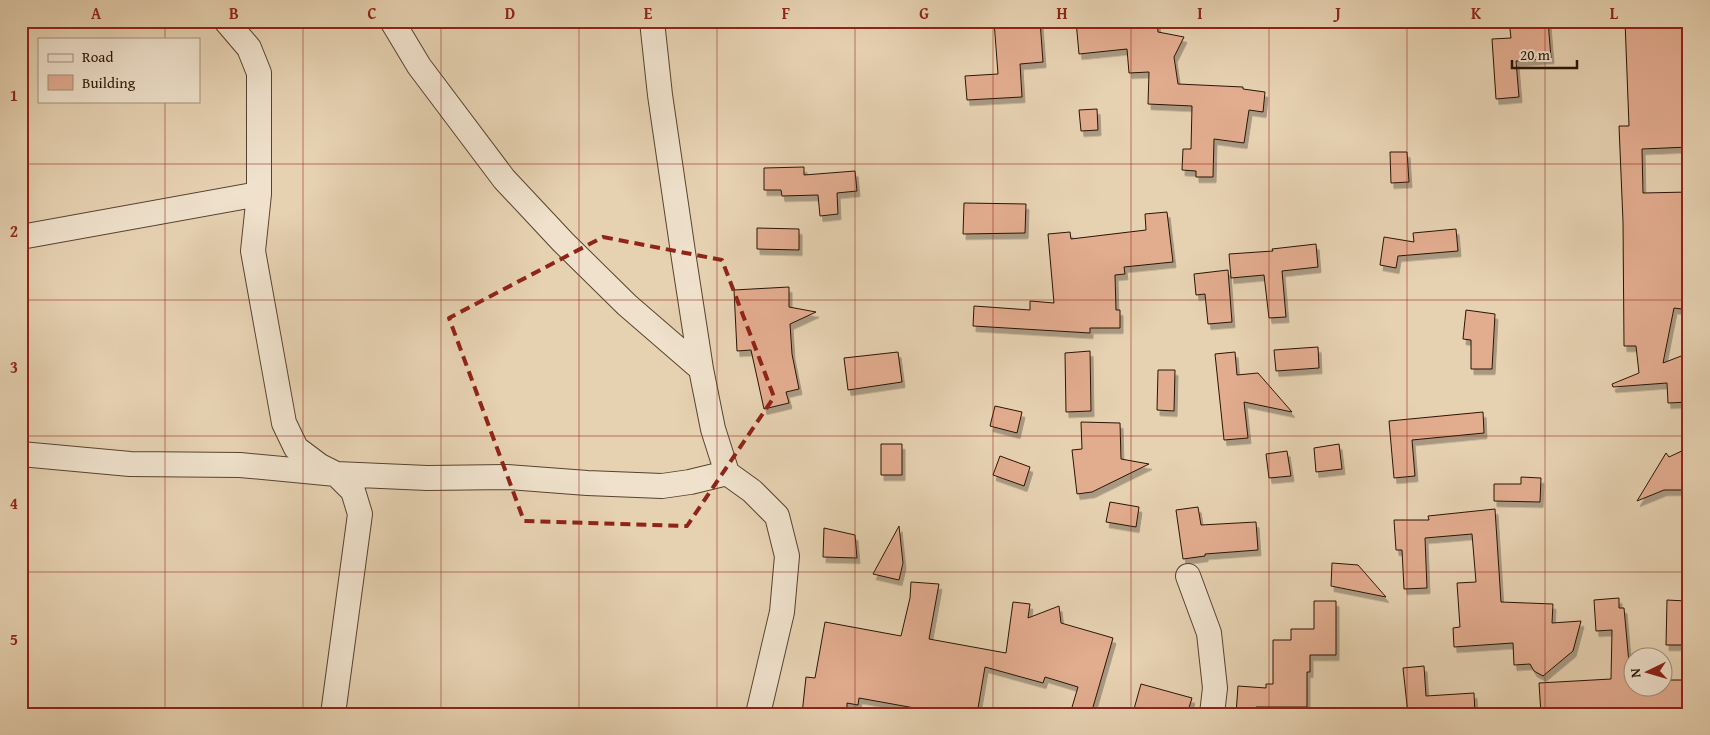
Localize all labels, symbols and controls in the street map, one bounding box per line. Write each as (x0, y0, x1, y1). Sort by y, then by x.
text: A (91, 1, 102, 25)
text: B (229, 1, 239, 25)
text: C (367, 1, 377, 25)
text: D (505, 1, 515, 25)
text: E (644, 1, 653, 25)
text: F (782, 1, 790, 25)
text: G (919, 1, 929, 25)
text: H (1056, 1, 1068, 25)
text: I (1197, 1, 1203, 25)
text: J (1332, 1, 1341, 25)
text: K (1471, 1, 1482, 25)
text: L (1610, 1, 1619, 25)
legend (38, 38, 200, 102)
scale bar (1512, 38, 1578, 70)
text: 20 m (1520, 44, 1551, 65)
text: Road (82, 46, 113, 67)
text: Building (82, 72, 136, 93)
text: 1 (10, 83, 18, 107)
text: 2 (10, 219, 18, 243)
text: 3 (10, 355, 18, 379)
text: 4 (10, 491, 18, 515)
text: 5 (10, 627, 18, 651)
north arrow (1622, 648, 1672, 698)
text: N (1625, 667, 1645, 679)

